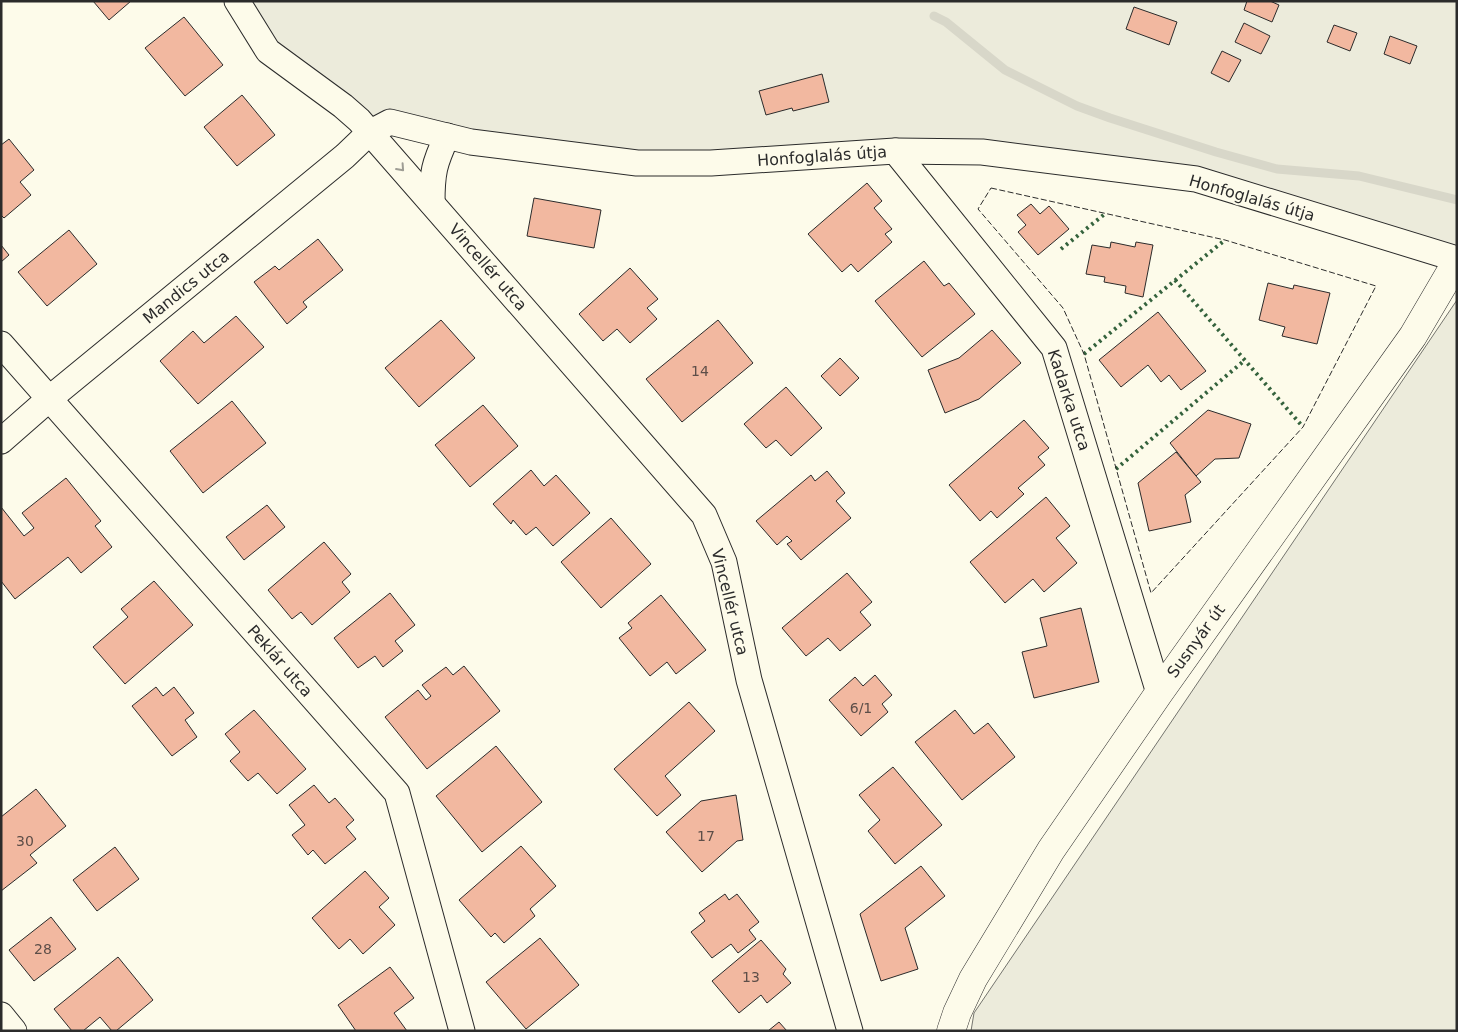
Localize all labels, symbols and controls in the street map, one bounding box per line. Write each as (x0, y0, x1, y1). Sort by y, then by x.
street label: Honfoglalás útja (756, 142, 888, 170)
one-way arrow (395, 162, 404, 171)
street label: Honfoglalás útja (1187, 171, 1317, 225)
street label: Vincellér utca (445, 220, 531, 314)
street label: Mandics utca (139, 246, 233, 328)
street label: Kadarka utca (1044, 347, 1094, 453)
house number: 14 (691, 363, 709, 379)
street label: Vincellér utca (708, 547, 752, 657)
street label: Susnyár út (1163, 601, 1229, 681)
street label: Peklár utca (244, 621, 316, 701)
house number: 6/1 (850, 700, 872, 716)
house number: 17 (697, 828, 715, 844)
house number: 30 (16, 833, 34, 849)
house number: 28 (34, 941, 52, 957)
house number: 13 (742, 969, 760, 985)

